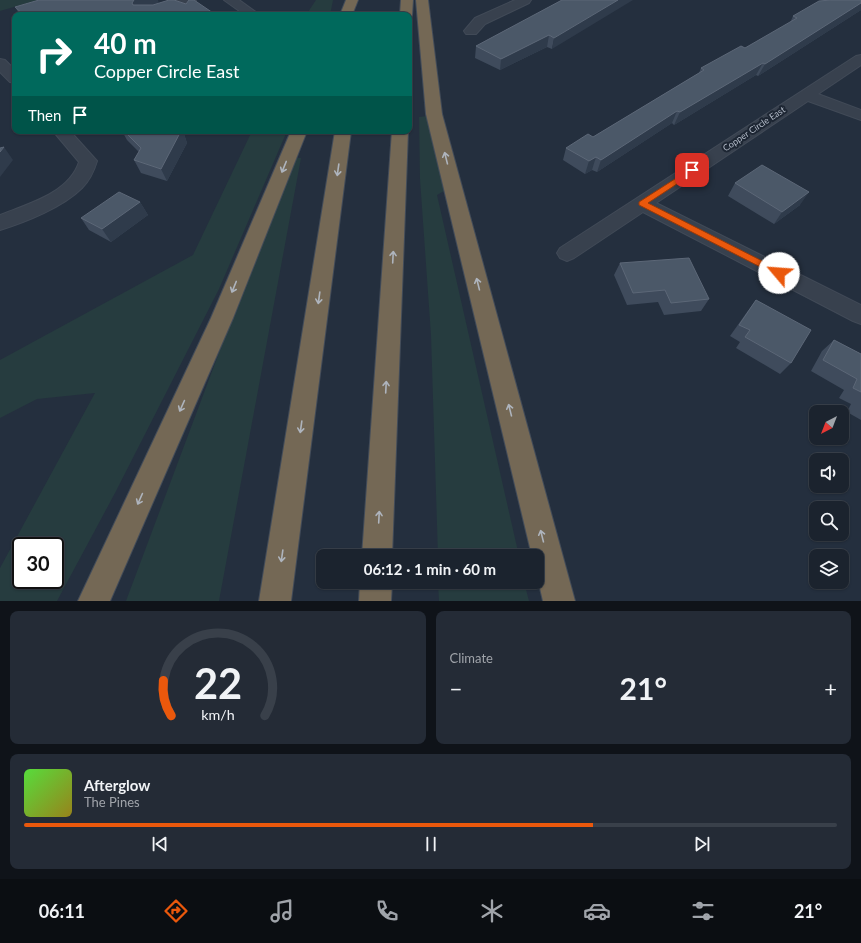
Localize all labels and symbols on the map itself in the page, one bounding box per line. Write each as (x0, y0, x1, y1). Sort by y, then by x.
street label: Copper Circle East (720, 103, 788, 153)
one-way arrow (441, 152, 449, 165)
pin (675, 153, 709, 187)
one-way arrow (279, 161, 287, 173)
one-way arrow (334, 163, 342, 176)
one-way arrow (389, 251, 397, 264)
position arrow (758, 252, 800, 294)
one-way arrow (474, 278, 481, 291)
one-way arrow (230, 281, 238, 293)
one-way arrow (315, 291, 323, 304)
one-way arrow (382, 381, 390, 394)
one-way arrow (178, 400, 185, 412)
one-way arrow (506, 404, 513, 417)
north arrow (809, 405, 849, 445)
one-way arrow (297, 420, 305, 433)
one-way arrow (136, 493, 143, 505)
one-way arrow (376, 511, 383, 524)
one-way arrow (538, 530, 545, 543)
speed limit sign: 30 (12, 537, 64, 589)
one-way arrow (278, 549, 286, 562)

